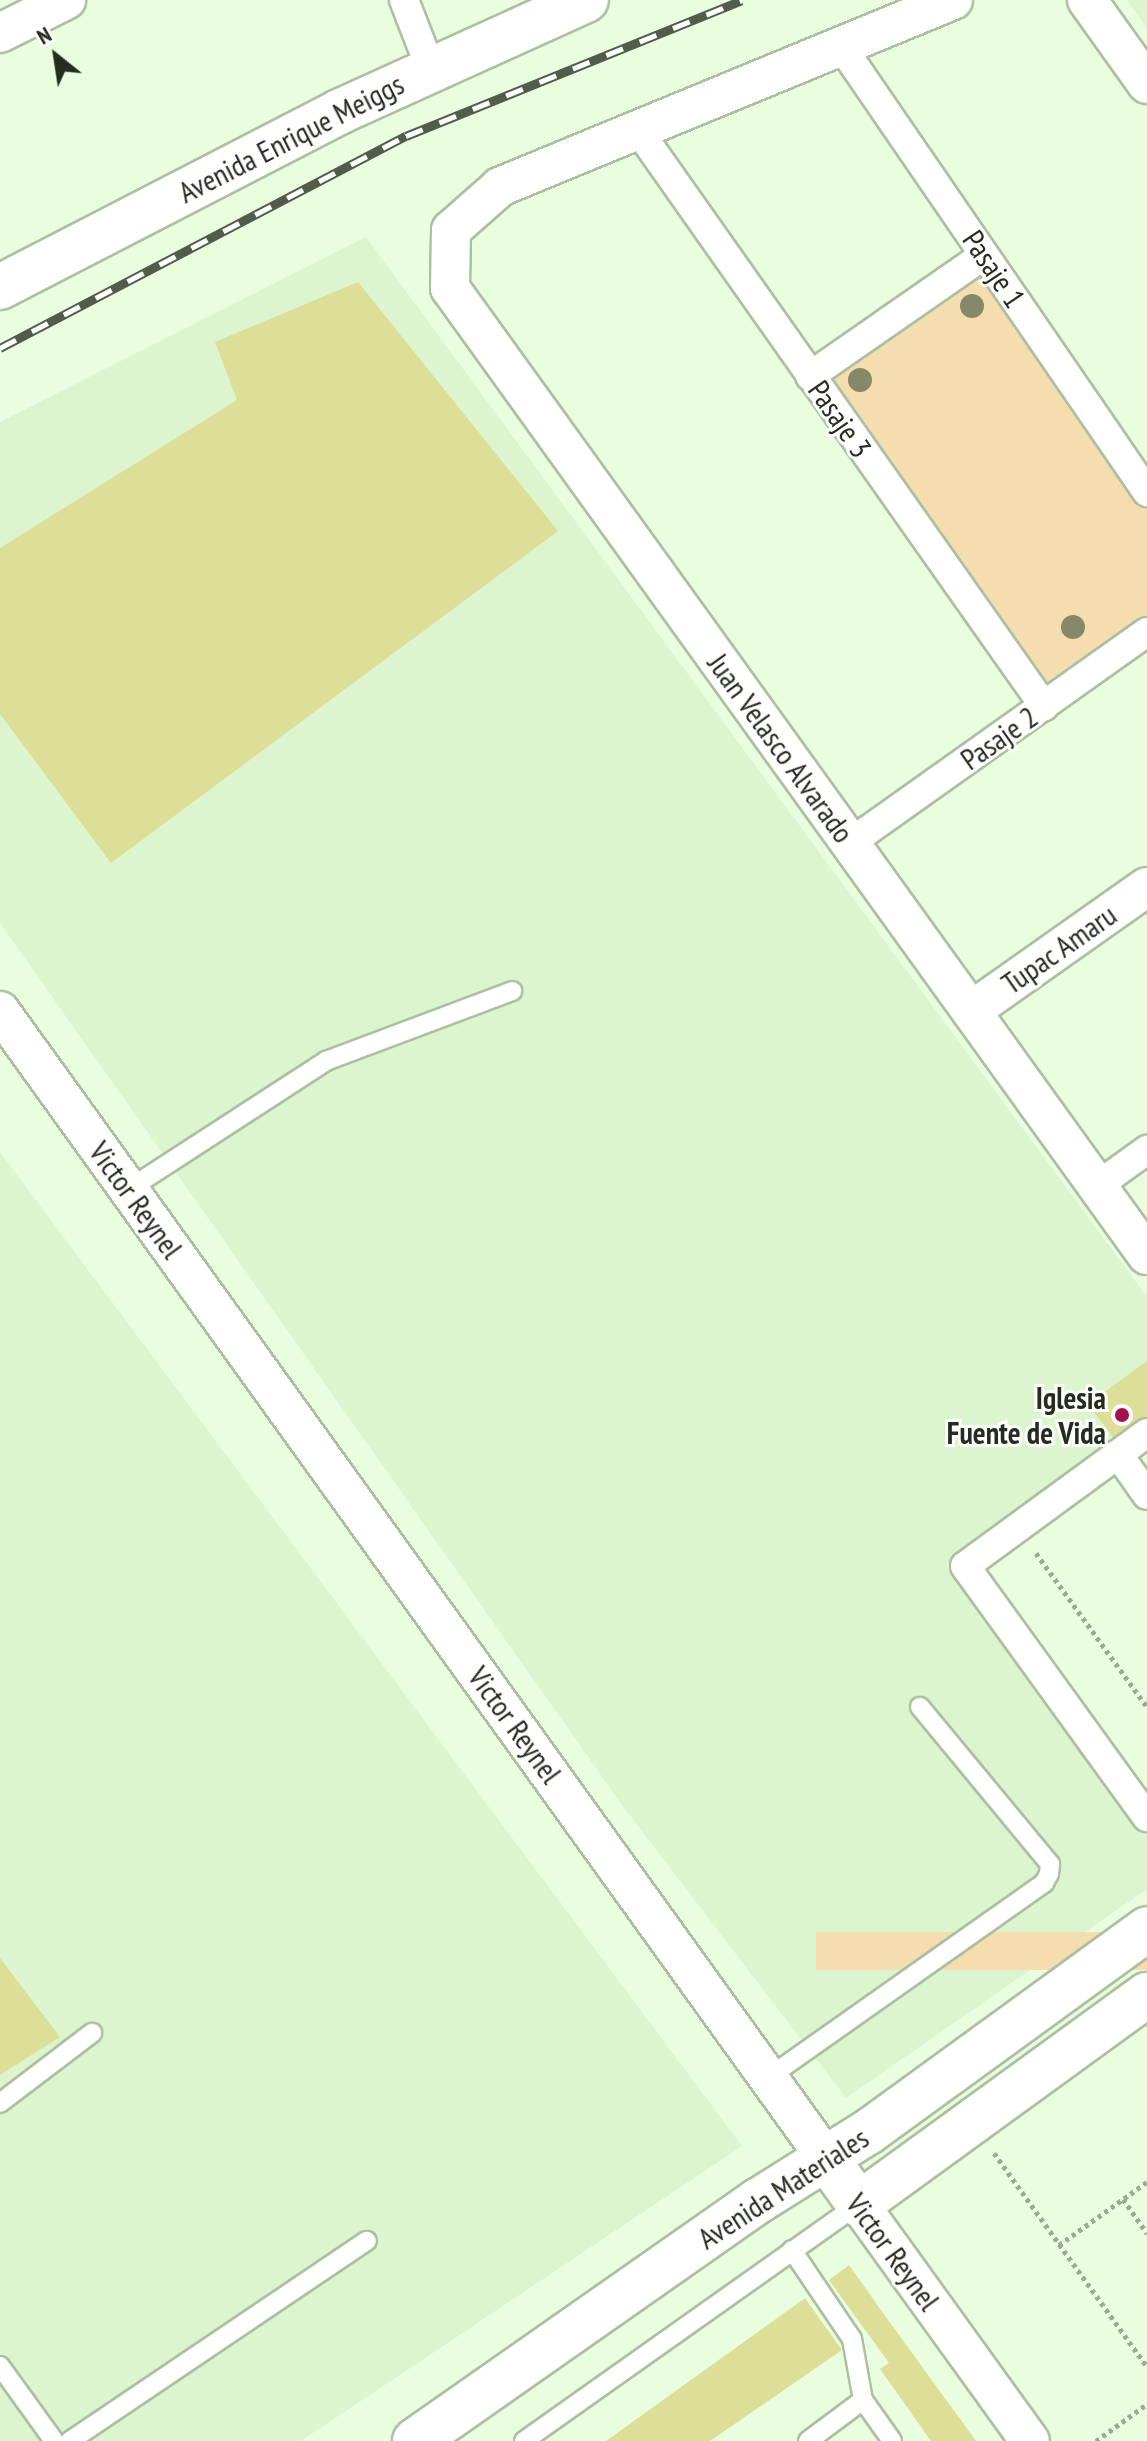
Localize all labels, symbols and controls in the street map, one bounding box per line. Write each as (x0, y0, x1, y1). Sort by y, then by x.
north arrow (16, 16, 96, 96)
text: N (32, 20, 56, 50)
street label: Avenida Enrique Meiggs (172, 66, 410, 210)
street label: Pasaje 1 (955, 223, 1033, 315)
street label: Pasaje 3 (801, 374, 879, 464)
street label: Juan Velasco Alvarado (700, 646, 862, 850)
street label: Pasaje 2 (954, 699, 1044, 777)
street label: Tupac Amaru (994, 896, 1124, 1002)
street label: Victor Reynel (82, 1135, 190, 1265)
place label: Iglesia Fuente de Vida (946, 1380, 1106, 1450)
marker: Iglesia Fuente de Vida (1113, 1406, 1131, 1424)
street label: Victor Reynel (461, 1660, 569, 1790)
street label: Avenida Materiales (691, 2120, 875, 2256)
street label: Victor Reynel (839, 2187, 947, 2317)

